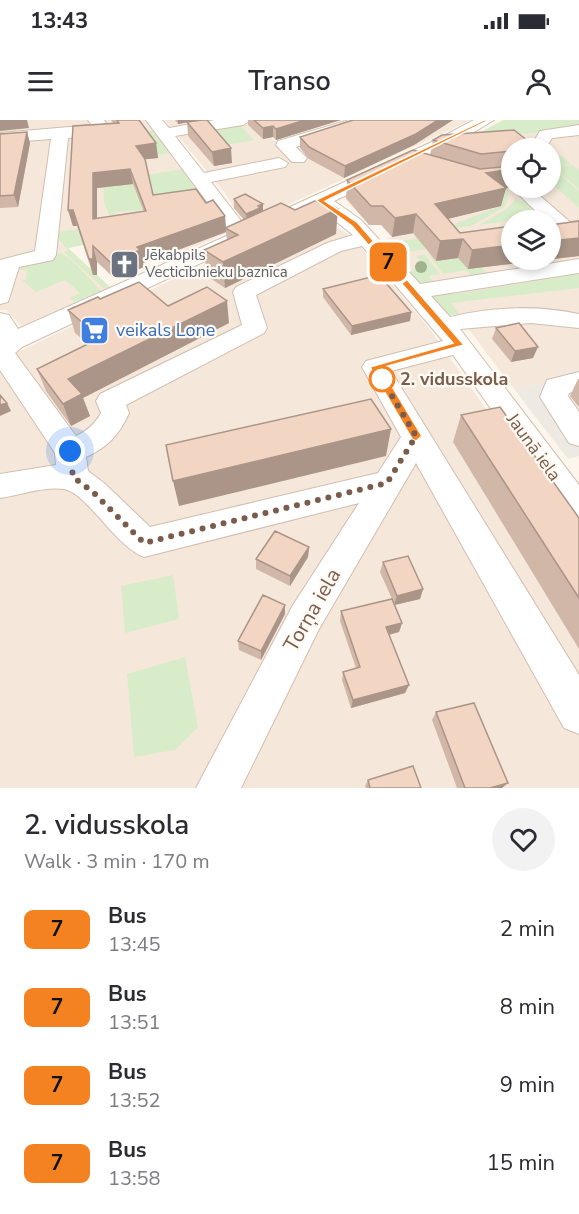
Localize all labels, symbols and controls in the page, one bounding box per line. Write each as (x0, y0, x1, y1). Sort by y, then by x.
text: 13:43 (30, 6, 88, 36)
text: Transo (248, 63, 331, 100)
icon: menu (24, 65, 57, 98)
icon: person (522, 65, 555, 98)
map controls (501, 138, 561, 270)
button: locate (501, 138, 561, 198)
button: layers (501, 210, 561, 270)
line badge: 7 (368, 242, 408, 282)
place label: Jēkabpils Vecticībnieku baznīca (144, 245, 288, 282)
church icon: Jēkabpils Vecticībnieku baznīca (108, 248, 140, 280)
text: 7 (382, 248, 394, 276)
supermarket icon: veikals Lone (79, 314, 111, 346)
place label: veikals Lone (116, 318, 215, 342)
marker: 2. vidusskola (369, 366, 395, 392)
place label: 2. vidusskola (400, 367, 508, 391)
street label: Jaunā iela (501, 407, 567, 486)
your location (55, 436, 85, 466)
street label: Torņa iela (277, 563, 347, 657)
text: 2. vidusskola (24, 806, 189, 844)
button: heart (492, 808, 555, 871)
text: Walk · 3 min · 170 m (24, 848, 210, 875)
text: Bus (108, 901, 147, 931)
text: 2 min (500, 914, 555, 944)
text: 7 (51, 915, 63, 943)
text: 13:45 (108, 931, 161, 958)
text: Bus (108, 979, 147, 1009)
text: 8 min (500, 992, 555, 1022)
text: 7 (51, 993, 63, 1021)
text: 13:51 (108, 1009, 161, 1036)
text: Bus (108, 1057, 147, 1087)
text: 9 min (500, 1070, 555, 1100)
text: 7 (51, 1071, 63, 1099)
text: 13:52 (108, 1087, 161, 1114)
text: Bus (108, 1135, 147, 1165)
text: 15 min (487, 1148, 555, 1178)
text: 7 (51, 1149, 63, 1177)
text: 13:58 (108, 1165, 161, 1192)

